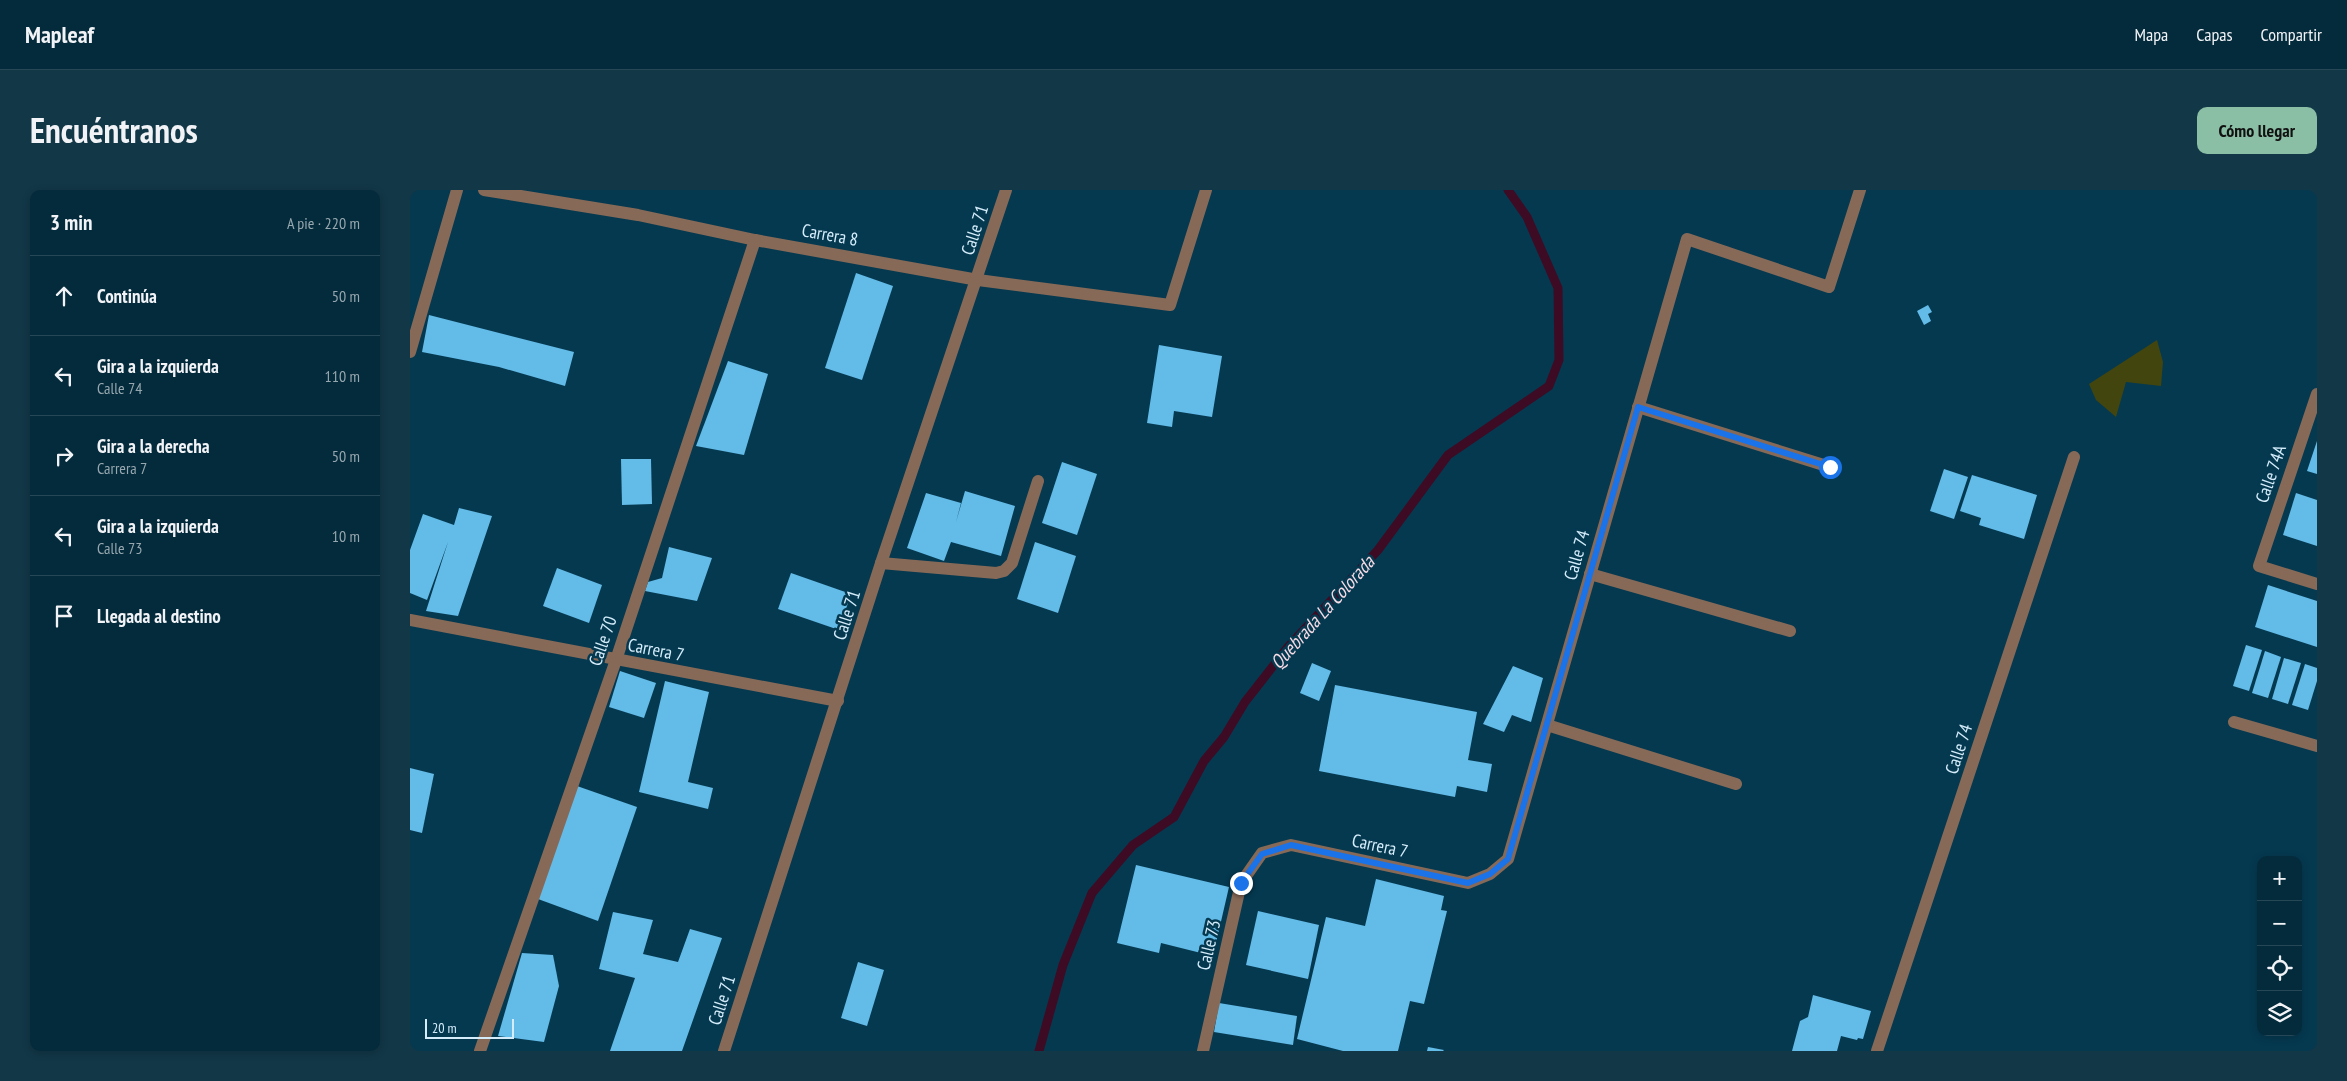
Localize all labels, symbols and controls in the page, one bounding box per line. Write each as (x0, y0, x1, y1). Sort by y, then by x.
text: Mapleaf (25, 19, 94, 50)
text: Mapa (2135, 23, 2168, 46)
text: Capas (2196, 23, 2233, 46)
text: Compartir (2261, 23, 2322, 46)
text: Encuéntranos (30, 107, 198, 153)
button: Cómo llegar (2197, 107, 2317, 154)
street label: Calle 71 (956, 202, 993, 258)
text: 3 min (50, 209, 92, 236)
text: A pie · 220 m (287, 213, 360, 233)
street label: Carrera 8 (800, 218, 860, 251)
icon: ahead (50, 282, 78, 310)
text: Continúa (97, 284, 157, 308)
text: 50 m (332, 286, 360, 306)
text: Gira a la izquierda (97, 354, 219, 378)
icon: left (50, 362, 78, 390)
text: 110 m (325, 366, 360, 386)
text: Calle 74 (97, 378, 142, 398)
text: Gira a la derecha (97, 434, 210, 458)
street label: Calle 74A (2250, 441, 2291, 506)
icon: right (50, 442, 78, 470)
text: 50 m (332, 446, 360, 466)
route start (1819, 456, 1842, 479)
text: Carrera 7 (97, 458, 147, 478)
text: Gira a la izquierda (97, 514, 219, 538)
icon: left (50, 522, 78, 550)
text: 10 m (332, 526, 360, 546)
street label: Calle 74 (1558, 527, 1595, 583)
text: Calle 73 (97, 538, 142, 558)
water label: Quebrada La Colorada (1265, 549, 1380, 674)
street label: Calle 71 (828, 587, 865, 643)
icon: arrive (50, 602, 78, 630)
text: Llegada al destino (97, 604, 221, 628)
street label: Calle 70 (583, 613, 622, 669)
street label: Carrera 7 (626, 633, 686, 666)
street label: Calle 74 (1940, 721, 1977, 777)
street label: Carrera 7 (1350, 828, 1410, 863)
map controls (2257, 856, 2302, 1036)
button: + (2257, 856, 2302, 901)
route end (1230, 872, 1253, 895)
button: − (2257, 901, 2302, 946)
street label: Calle 73 (1192, 917, 1225, 972)
button: locate (2257, 946, 2302, 991)
street label: Calle 71 (703, 972, 740, 1028)
button: layers (2257, 991, 2302, 1036)
scale bar (425, 1016, 514, 1039)
text: 20 m (432, 1019, 457, 1037)

